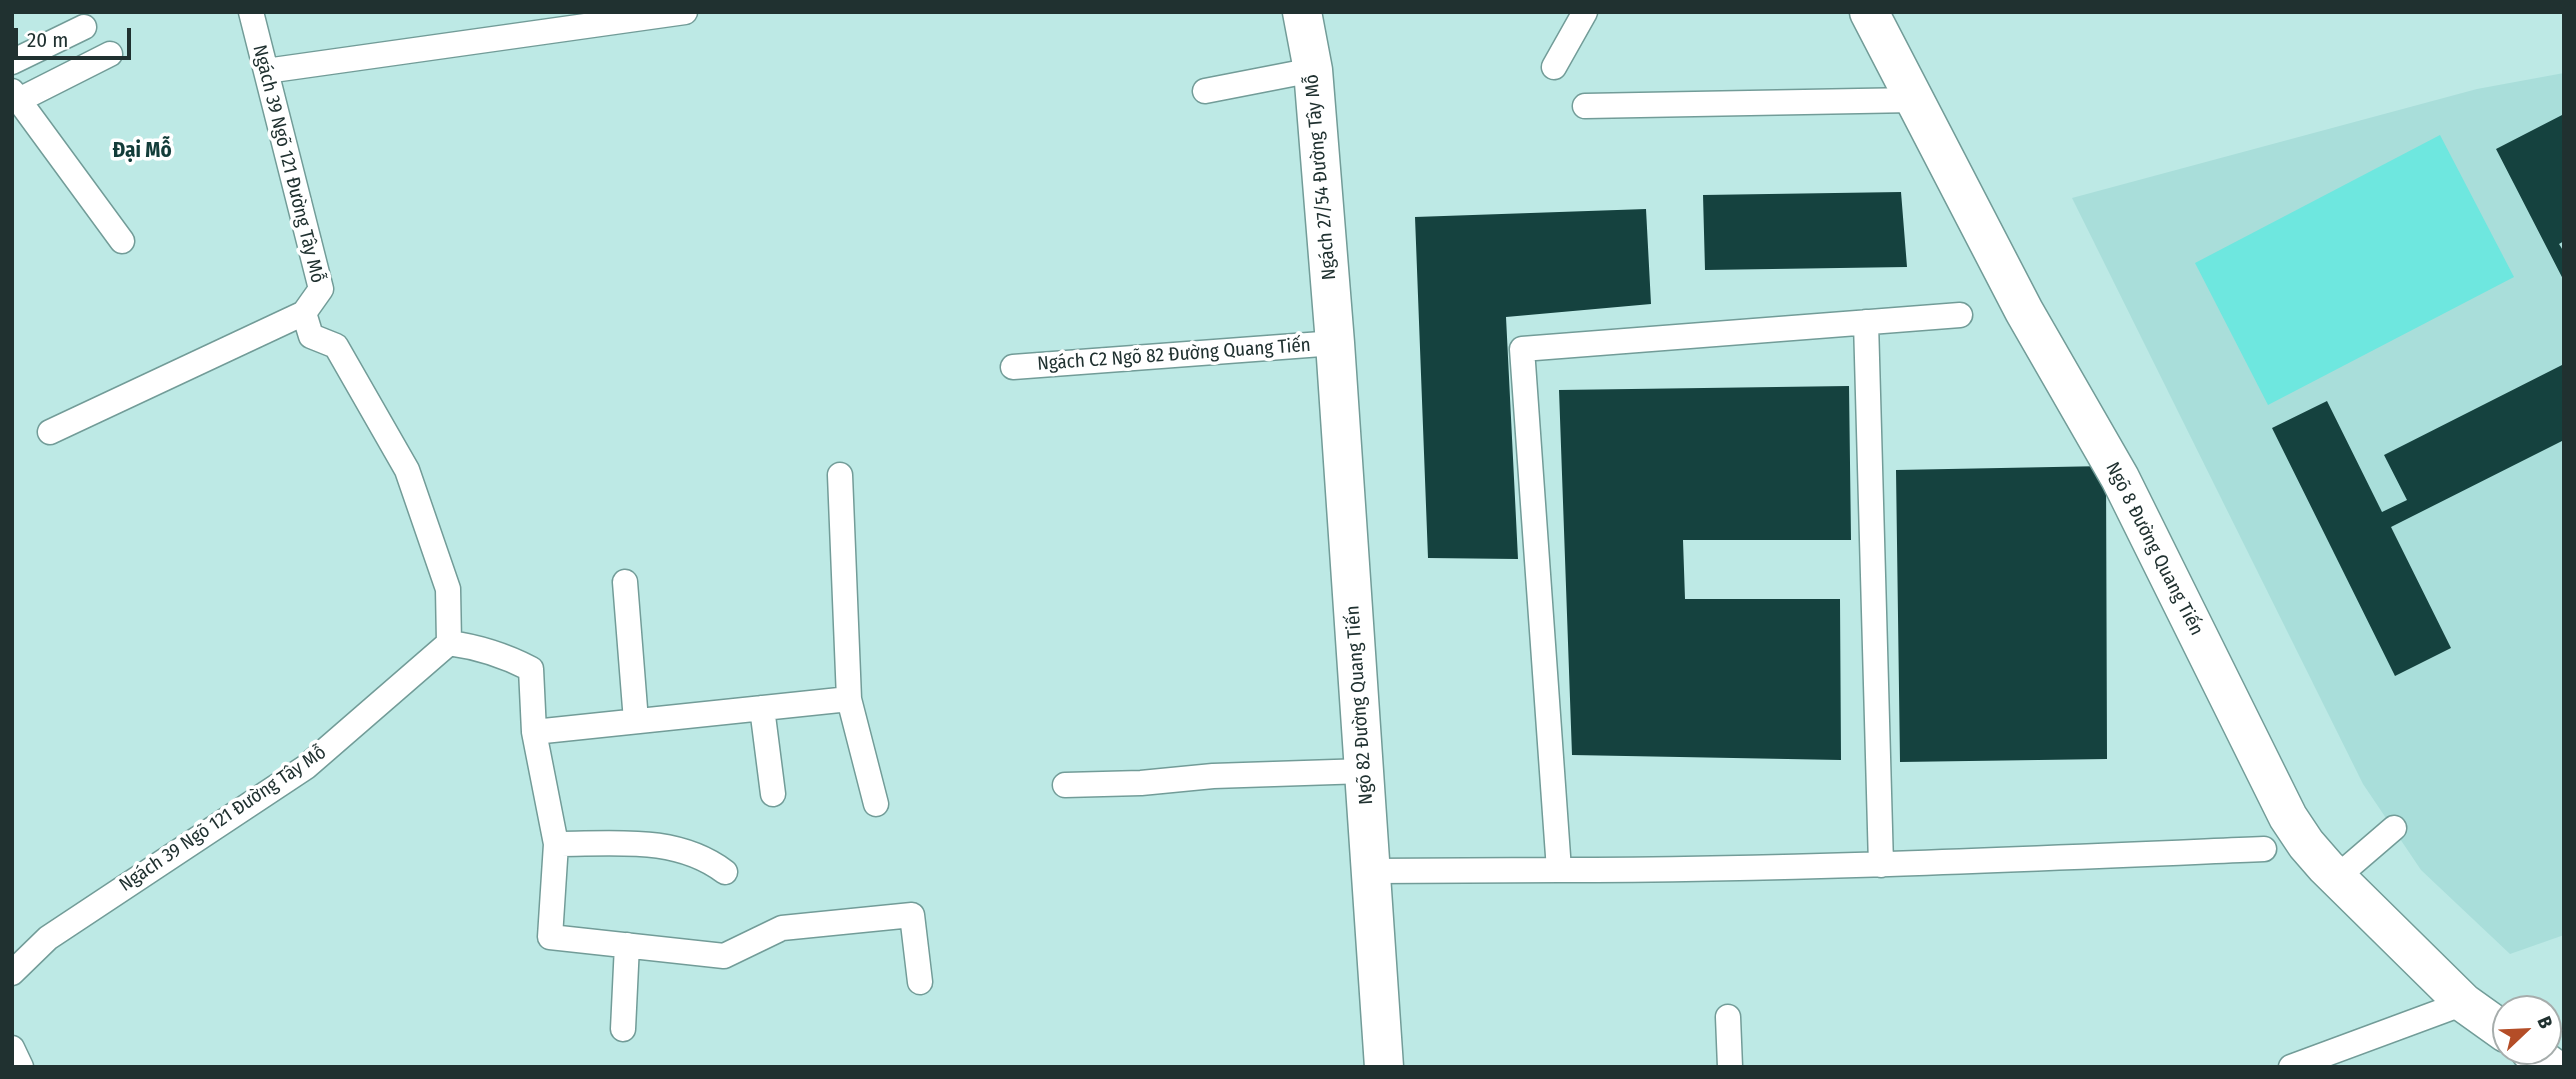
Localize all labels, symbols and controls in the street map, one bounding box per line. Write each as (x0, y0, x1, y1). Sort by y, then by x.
scale bar (18, 14, 135, 58)
text: 20 m (27, 27, 68, 53)
street label: Ngách 39 Ngõ 121 Đường Tây Mỗ (247, 43, 329, 285)
street label: Ngách 27/54 Đường Tây Mỗ (1301, 73, 1341, 281)
district label: Đại Mỗ (112, 138, 172, 164)
street label: Ngách C2 Ngõ 82 Đường Quang Tiến (1037, 334, 1311, 376)
street label: Ngõ 8 Đường Quang Tiến (2100, 459, 2208, 639)
street label: Ngõ 82 Đường Quang Tiến (1342, 605, 1378, 805)
street label: Ngách 39 Ngõ 121 Đường Tây Mỗ (115, 741, 331, 897)
north arrow (2492, 995, 2562, 1065)
text: B (2532, 1013, 2558, 1032)

